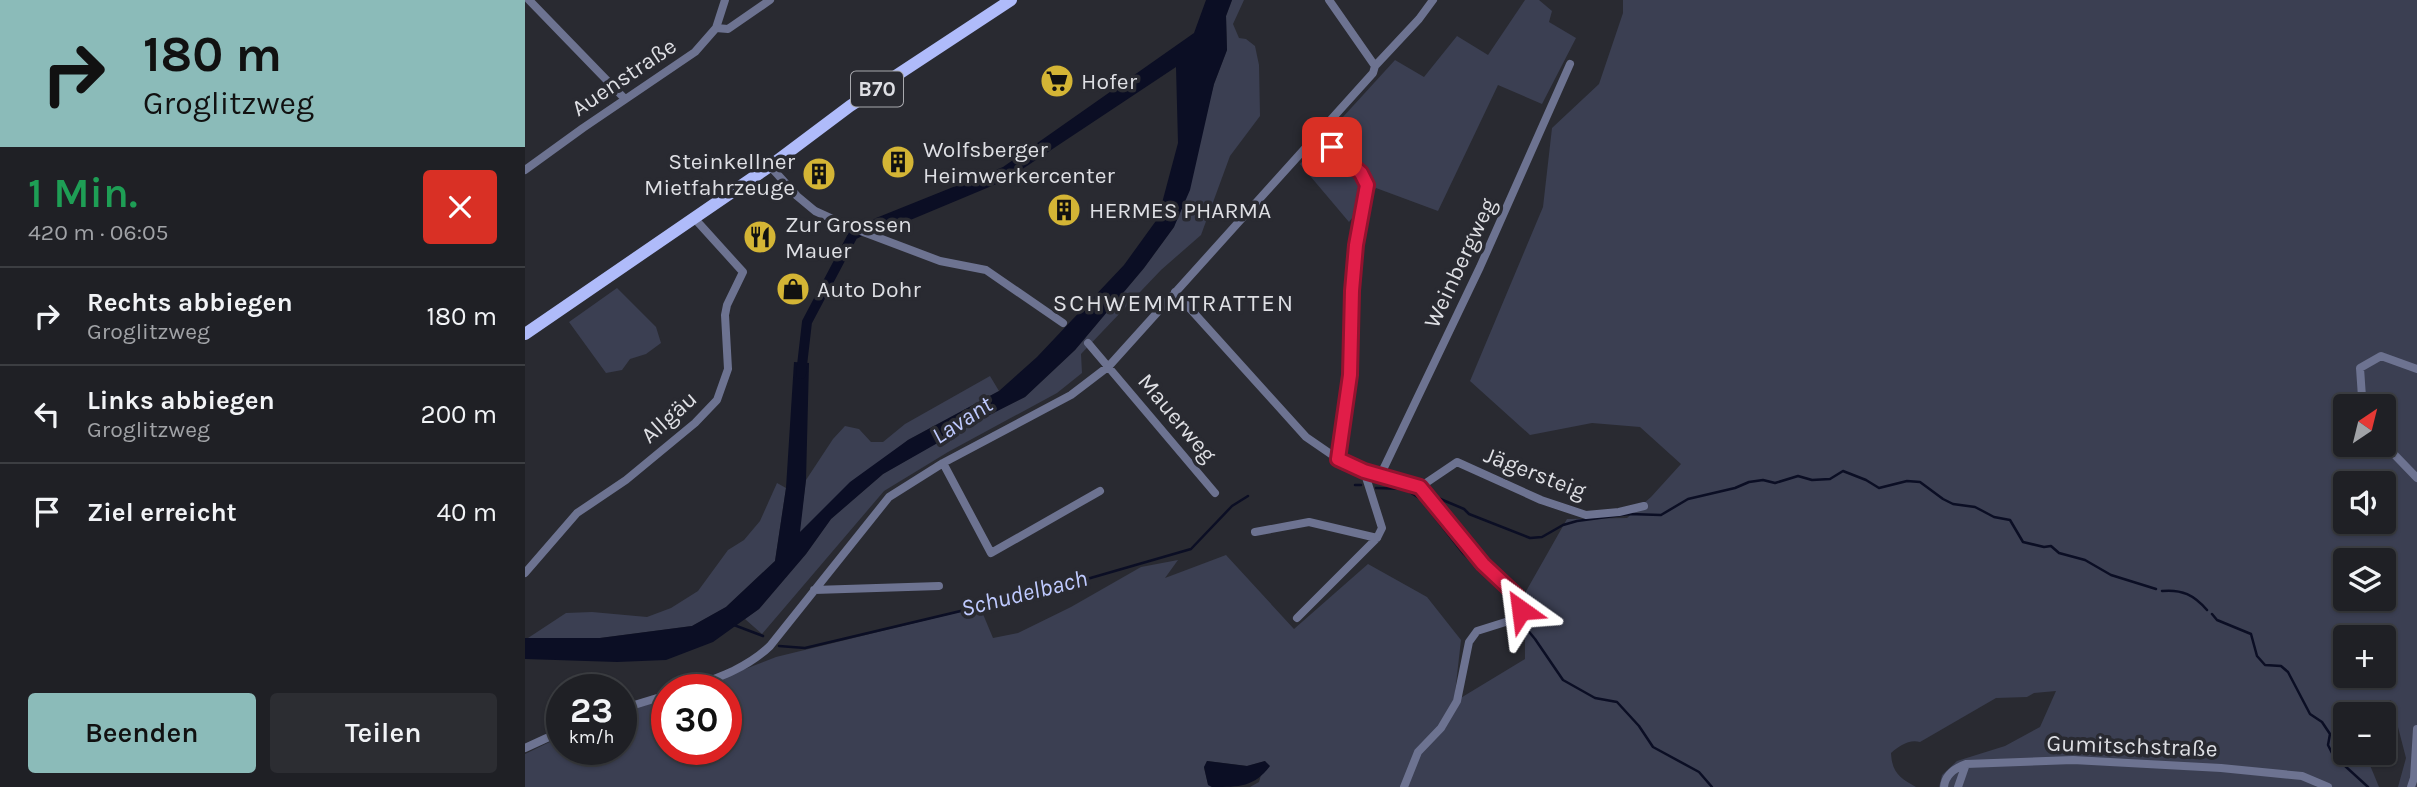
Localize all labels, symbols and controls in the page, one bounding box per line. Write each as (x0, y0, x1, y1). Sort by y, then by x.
text: 180 m (143, 26, 282, 83)
icon: right (28, 28, 119, 119)
street label: Auenstraße (567, 32, 681, 122)
supermarket icon: Hofer (1038, 62, 1076, 100)
place label: Hofer (1081, 68, 1138, 95)
road number: B70 (851, 72, 903, 106)
text: Groglitzweg (143, 85, 314, 122)
pin (1302, 117, 1362, 177)
icon: arrive (1313, 128, 1351, 166)
place label: Wolfsberger Heimwerkercenter (923, 136, 1115, 189)
building icon: Wolfsberger Heimwerkercenter (879, 143, 917, 181)
place label: Steinkellner Mietfahrzeuge (644, 148, 796, 201)
building icon: Steinkellner Mietfahrzeuge (800, 155, 838, 193)
text: 1 Min. (28, 168, 138, 218)
button: close (423, 170, 497, 244)
building icon: HERMES PHARMA (1045, 191, 1083, 229)
street label: Weinbergweg (1418, 194, 1502, 332)
place label: HERMES PHARMA (1089, 197, 1271, 224)
place label: Zur Grossen Mauer (785, 211, 912, 264)
restaurant icon: Zur Grossen Mauer (741, 218, 779, 256)
text: 420 m · 06:05 (28, 219, 169, 246)
shop icon: Auto Dohr (774, 270, 812, 308)
place label: Auto Dohr (817, 276, 921, 303)
text: Rechts abbiegen (87, 287, 293, 318)
district label: SCHWEMMTRATTEN (1053, 289, 1295, 317)
icon: right (28, 297, 66, 335)
text: 180 m (427, 301, 497, 332)
text: Groglitzweg (87, 318, 210, 345)
street label: Mauerweg (1132, 368, 1222, 468)
text: Links abbiegen (87, 385, 275, 416)
street label: Allgäu (636, 385, 702, 449)
water label: Lavant (927, 390, 998, 450)
north arrow (2333, 394, 2396, 457)
map controls (2333, 394, 2396, 765)
icon: left (28, 395, 66, 433)
text: 200 m (421, 399, 497, 430)
text: Groglitzweg (87, 416, 210, 443)
street label: Jägersteig (1480, 441, 1590, 505)
button: sound (2333, 471, 2396, 534)
icon: arrive (28, 493, 66, 531)
text: Ziel erreicht (87, 497, 237, 528)
text: 40 m (437, 497, 497, 528)
button: layers (2333, 548, 2396, 611)
water label: Schudelbach (958, 564, 1090, 622)
position arrow (1484, 573, 1558, 647)
button: + (2333, 625, 2396, 688)
speed limit sign: 30 (651, 674, 742, 765)
text: 23 (570, 690, 613, 731)
button: Beenden (28, 693, 256, 773)
button: Teilen (270, 693, 497, 773)
button: − (2333, 702, 2396, 765)
text: km/h (569, 726, 614, 748)
street label: Gumitschstraße (2046, 730, 2218, 762)

